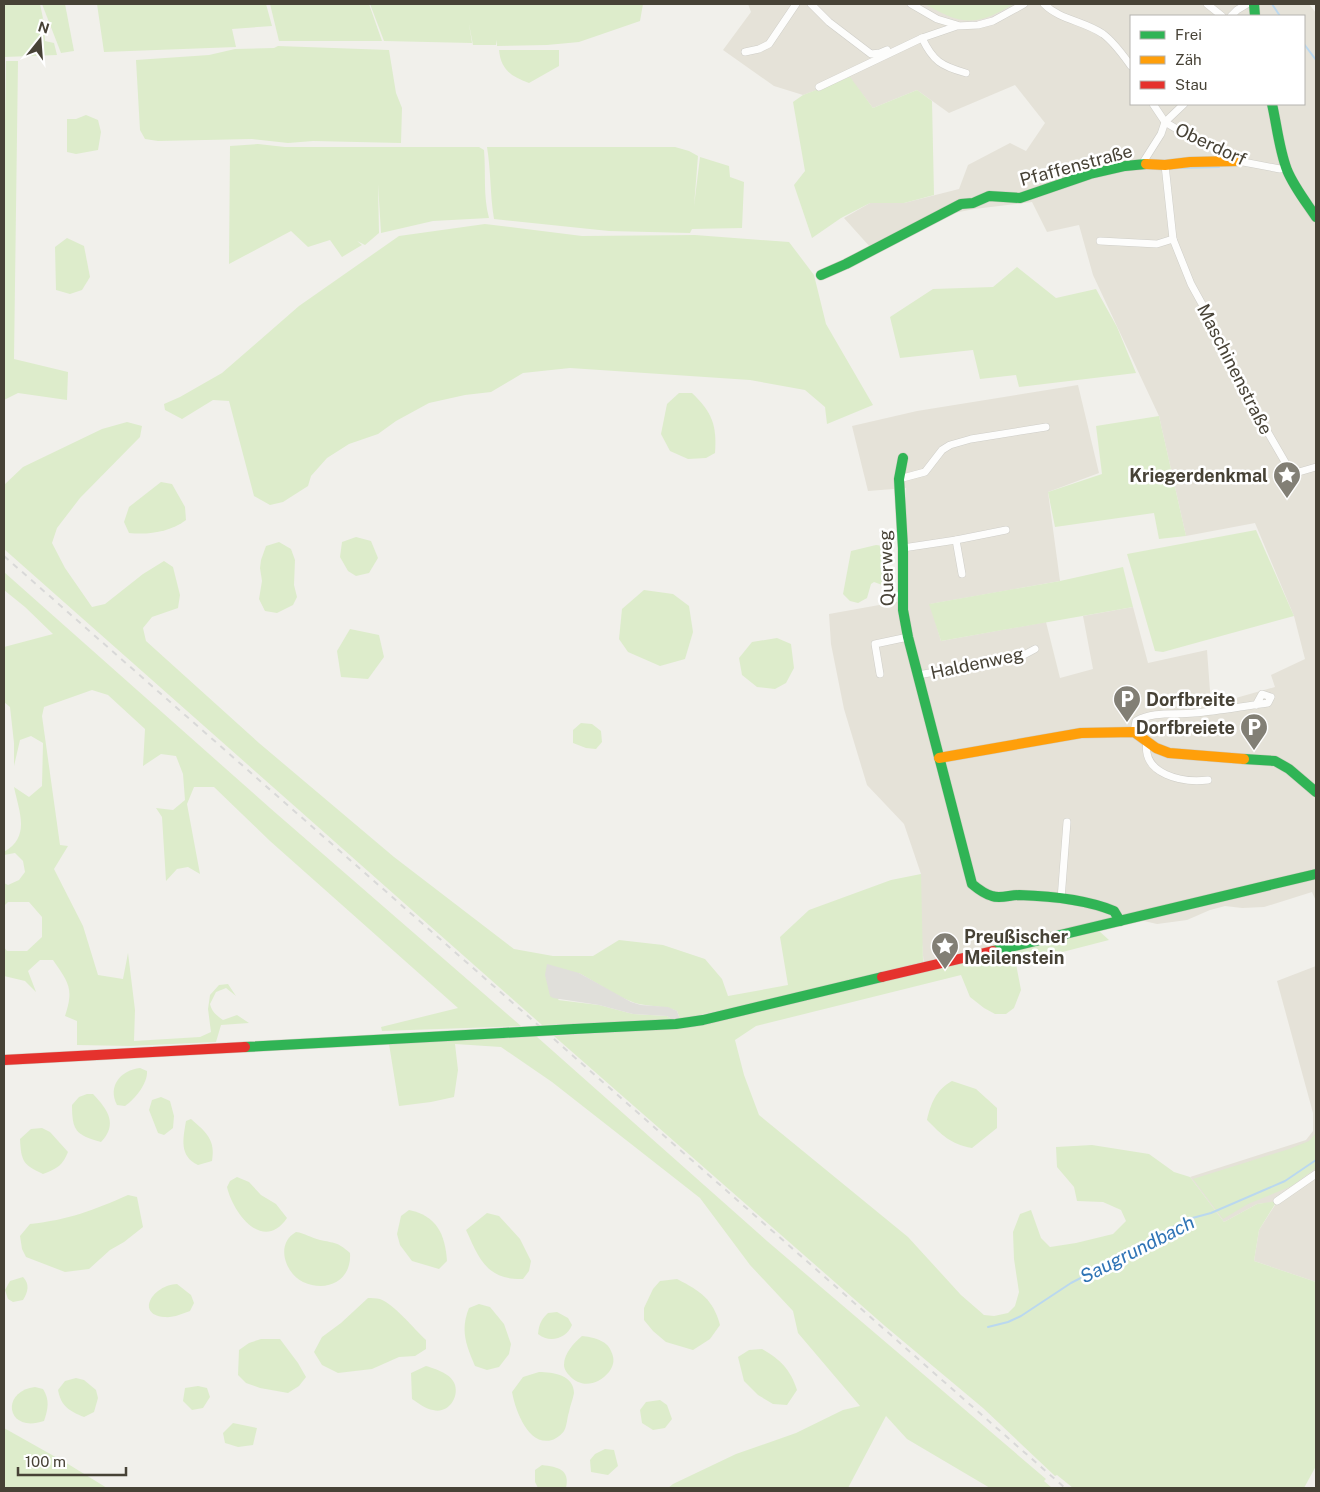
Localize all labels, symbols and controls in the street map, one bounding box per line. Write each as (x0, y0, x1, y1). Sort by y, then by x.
north arrow (15, 15, 65, 65)
legend (1130, 15, 1305, 105)
text: N (36, 18, 51, 37)
text: Frei (1175, 26, 1202, 43)
text: Zäh (1175, 51, 1202, 68)
text: Stau (1175, 76, 1208, 93)
street label: Oberdorf (1172, 118, 1250, 170)
street label: Pfaffenstraße (1017, 140, 1135, 190)
street label: Maschinenstraße (1193, 300, 1277, 438)
place icon: Kriegerdenkmal (1272, 460, 1302, 499)
place label: Kriegerdenkmal (1129, 465, 1268, 486)
street label: Querweg (874, 529, 898, 607)
street label: Haldenweg (928, 643, 1026, 683)
parking icon: Dorfbreite (1112, 684, 1142, 723)
place label: Dorfbreite (1146, 689, 1235, 710)
parking icon: Dorfbreiete (1239, 712, 1269, 751)
place label: Dorfbreiete (1136, 717, 1235, 738)
place label: Preußischer Meilenstein (964, 926, 1069, 968)
place icon: Preußischer Meilenstein (930, 931, 960, 970)
water label: Saugrundbach (1076, 1211, 1198, 1287)
scale bar (18, 1444, 125, 1476)
text: 100 m (25, 1453, 66, 1470)

